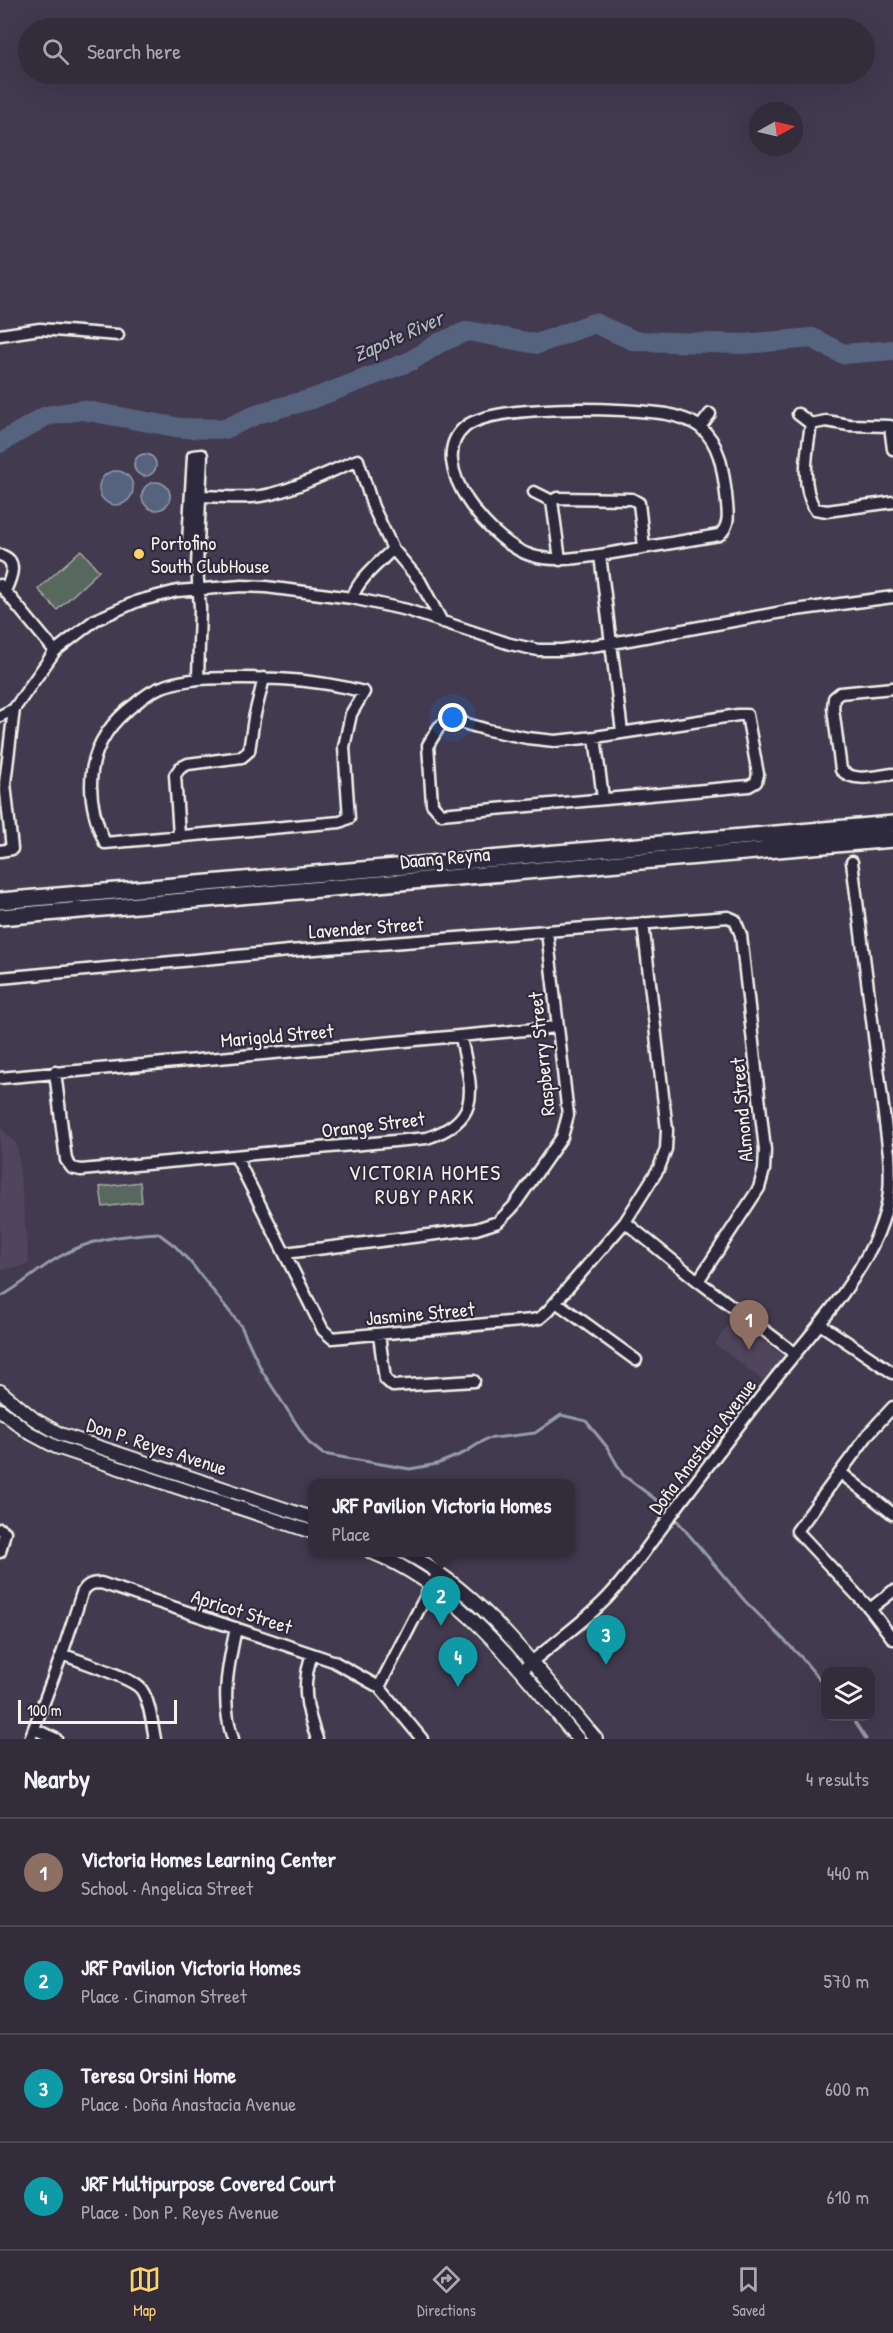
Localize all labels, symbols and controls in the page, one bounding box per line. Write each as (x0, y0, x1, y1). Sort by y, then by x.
search box (18, 18, 875, 84)
icon: search (39, 35, 72, 68)
text: Search here (87, 36, 181, 66)
north arrow (749, 102, 803, 156)
water label: Zapote River (348, 302, 450, 369)
place label: Portofino South ClubHouse (151, 529, 270, 579)
marker: Portofino South ClubHouse (132, 547, 146, 561)
your location (438, 703, 467, 732)
street label: Daang Reyna (399, 840, 491, 874)
street label: Lavender Street (308, 909, 425, 944)
street label: Raspberry Street (521, 990, 561, 1117)
street label: Marigold Street (219, 1017, 336, 1053)
street label: Almond Street (723, 1056, 759, 1163)
street label: Orange Street (320, 1104, 427, 1144)
district label: VICTORIA HOMES RUBY PARK (348, 1158, 502, 1211)
street label: Jasmine Street (364, 1295, 477, 1331)
pin: 1 (730, 1300, 768, 1350)
street label: Doña Anastacia Avenue (642, 1373, 762, 1519)
street label: Don P. Reyes Avenue (83, 1411, 231, 1481)
popup (308, 1479, 575, 1557)
text: JRF Pavilion Victoria Homes (332, 1490, 551, 1520)
text: Place (332, 1520, 370, 1547)
pin: 2 (422, 1576, 460, 1626)
street label: Apricot Street (188, 1582, 297, 1640)
pin: 3 (586, 1616, 626, 1665)
pin: 4 (438, 1638, 478, 1687)
map controls (821, 1667, 875, 1721)
button: layers (821, 1667, 875, 1721)
scale bar (18, 1697, 177, 1724)
text: 100 m (27, 1699, 62, 1721)
text: Nearby (24, 1761, 90, 1796)
text: 4 results (806, 1765, 869, 1792)
text: Victoria Homes Learning Center (81, 1844, 336, 1874)
text: 1 (40, 1859, 47, 1886)
text: 440 m (827, 1859, 869, 1886)
text: School · Angelica Street (81, 1874, 253, 1901)
text: JRF Pavilion Victoria Homes (81, 1952, 301, 1982)
text: 2 (39, 1967, 48, 1994)
text: 570 m (823, 1967, 869, 1994)
text: Place · Cinamon Street (81, 1982, 247, 2009)
text: Teresa Orsini Home (81, 2060, 236, 2090)
text: 3 (39, 2075, 48, 2102)
text: 600 m (825, 2075, 869, 2102)
text: Place · Doña Anastacia Avenue (81, 2090, 296, 2117)
text: JRF Multipurpose Covered Court (81, 2168, 335, 2198)
text: 4 (40, 2183, 47, 2210)
text: 610 m (827, 2183, 869, 2210)
text: Place · Don P. Reyes Avenue (81, 2198, 279, 2225)
tab: Map (128, 2263, 161, 2321)
tab: Directions (417, 2263, 476, 2321)
tab: Saved (732, 2263, 765, 2321)

